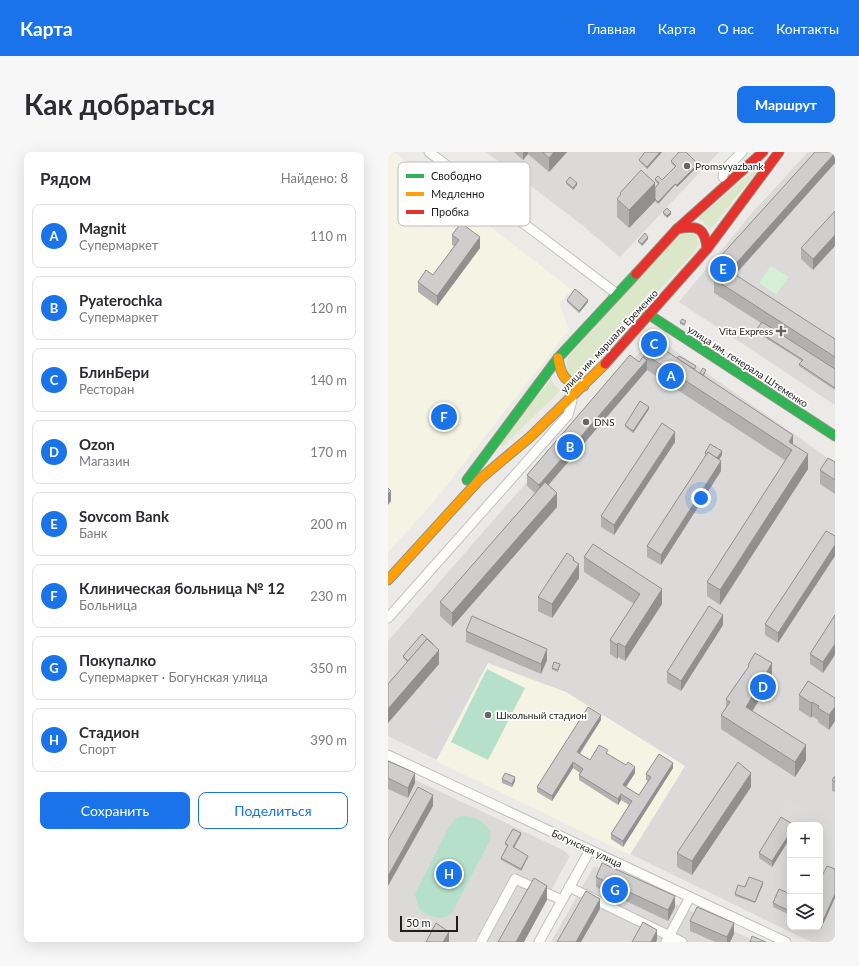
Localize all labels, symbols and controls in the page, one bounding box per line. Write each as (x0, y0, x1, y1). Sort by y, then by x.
text: Карта (20, 17, 73, 40)
text: Главная (587, 20, 636, 37)
text: Карта (658, 20, 696, 37)
text: О нас (718, 20, 754, 37)
text: Контакты (776, 20, 839, 37)
button: Маршрут (737, 86, 835, 123)
text: Как добраться (24, 87, 215, 121)
place label: Promsvyazbank (695, 160, 764, 172)
marker: Promsvyazbank (682, 161, 692, 171)
legend (398, 162, 530, 226)
text: Рядом (40, 168, 91, 189)
text: Свободно (431, 169, 482, 182)
text: Найдено: 8 (281, 170, 348, 186)
text: Медленно (431, 187, 484, 200)
text: Пробка (431, 205, 469, 218)
text: Magnit (79, 219, 126, 237)
text: A (49, 228, 59, 244)
text: 110 m (310, 228, 347, 244)
text: Супермаркет (79, 237, 158, 253)
pin: E (710, 254, 736, 284)
street label: улица им. маршала Еременко (558, 287, 660, 395)
text: Pyaterochka (79, 291, 162, 309)
text: B (50, 300, 58, 316)
text: 120 m (310, 300, 347, 316)
text: Супермаркет (79, 309, 158, 325)
street label: улица им. генерала Штеменко (686, 323, 811, 410)
place label: Vita Express (719, 325, 773, 337)
marker: Vita Express (776, 326, 786, 336)
pin: C (641, 329, 667, 359)
pin: A (658, 361, 684, 391)
text: БлинБери (79, 363, 149, 381)
text: C (50, 372, 58, 388)
text: 140 m (310, 372, 347, 388)
text: Ресторан (79, 381, 134, 397)
pin: F (431, 402, 457, 432)
place label: DNS (594, 416, 615, 428)
marker: DNS (581, 417, 591, 427)
pin: B (557, 432, 583, 462)
text: Ozon (79, 435, 115, 453)
text: D (49, 444, 59, 460)
text: 170 m (310, 444, 347, 460)
text: Магазин (79, 453, 130, 469)
your location (691, 488, 711, 508)
text: Sovcom Bank (79, 507, 169, 525)
text: E (50, 516, 58, 532)
text: 200 m (310, 516, 347, 532)
text: Банк (79, 525, 108, 541)
text: Клиническая больница № 12 (79, 579, 285, 597)
text: F (50, 588, 58, 604)
text: 230 m (310, 588, 347, 604)
text: Больница (79, 597, 137, 613)
text: Покупалко (79, 651, 156, 669)
text: G (49, 660, 59, 676)
text: 350 m (310, 660, 347, 676)
text: Супермаркет · Богунская улица (79, 669, 268, 685)
pin: D (750, 672, 776, 702)
place label: Школьный стадион (496, 709, 587, 721)
marker: Школьный стадион (483, 710, 493, 720)
text: Стадион (79, 723, 139, 741)
text: H (49, 732, 59, 748)
text: 390 m (310, 732, 347, 748)
text: Спорт (79, 741, 116, 757)
button: Сохранить (40, 792, 190, 829)
button: Поделиться (198, 792, 348, 829)
map controls (787, 822, 823, 930)
button: + (787, 822, 823, 858)
street label: Богунская улица (550, 826, 624, 870)
button: − (787, 858, 823, 894)
pin: H (436, 859, 462, 889)
pin: G (602, 875, 628, 905)
button: layers (787, 894, 823, 930)
scale bar (400, 914, 458, 933)
text: 50 m (406, 916, 431, 929)

